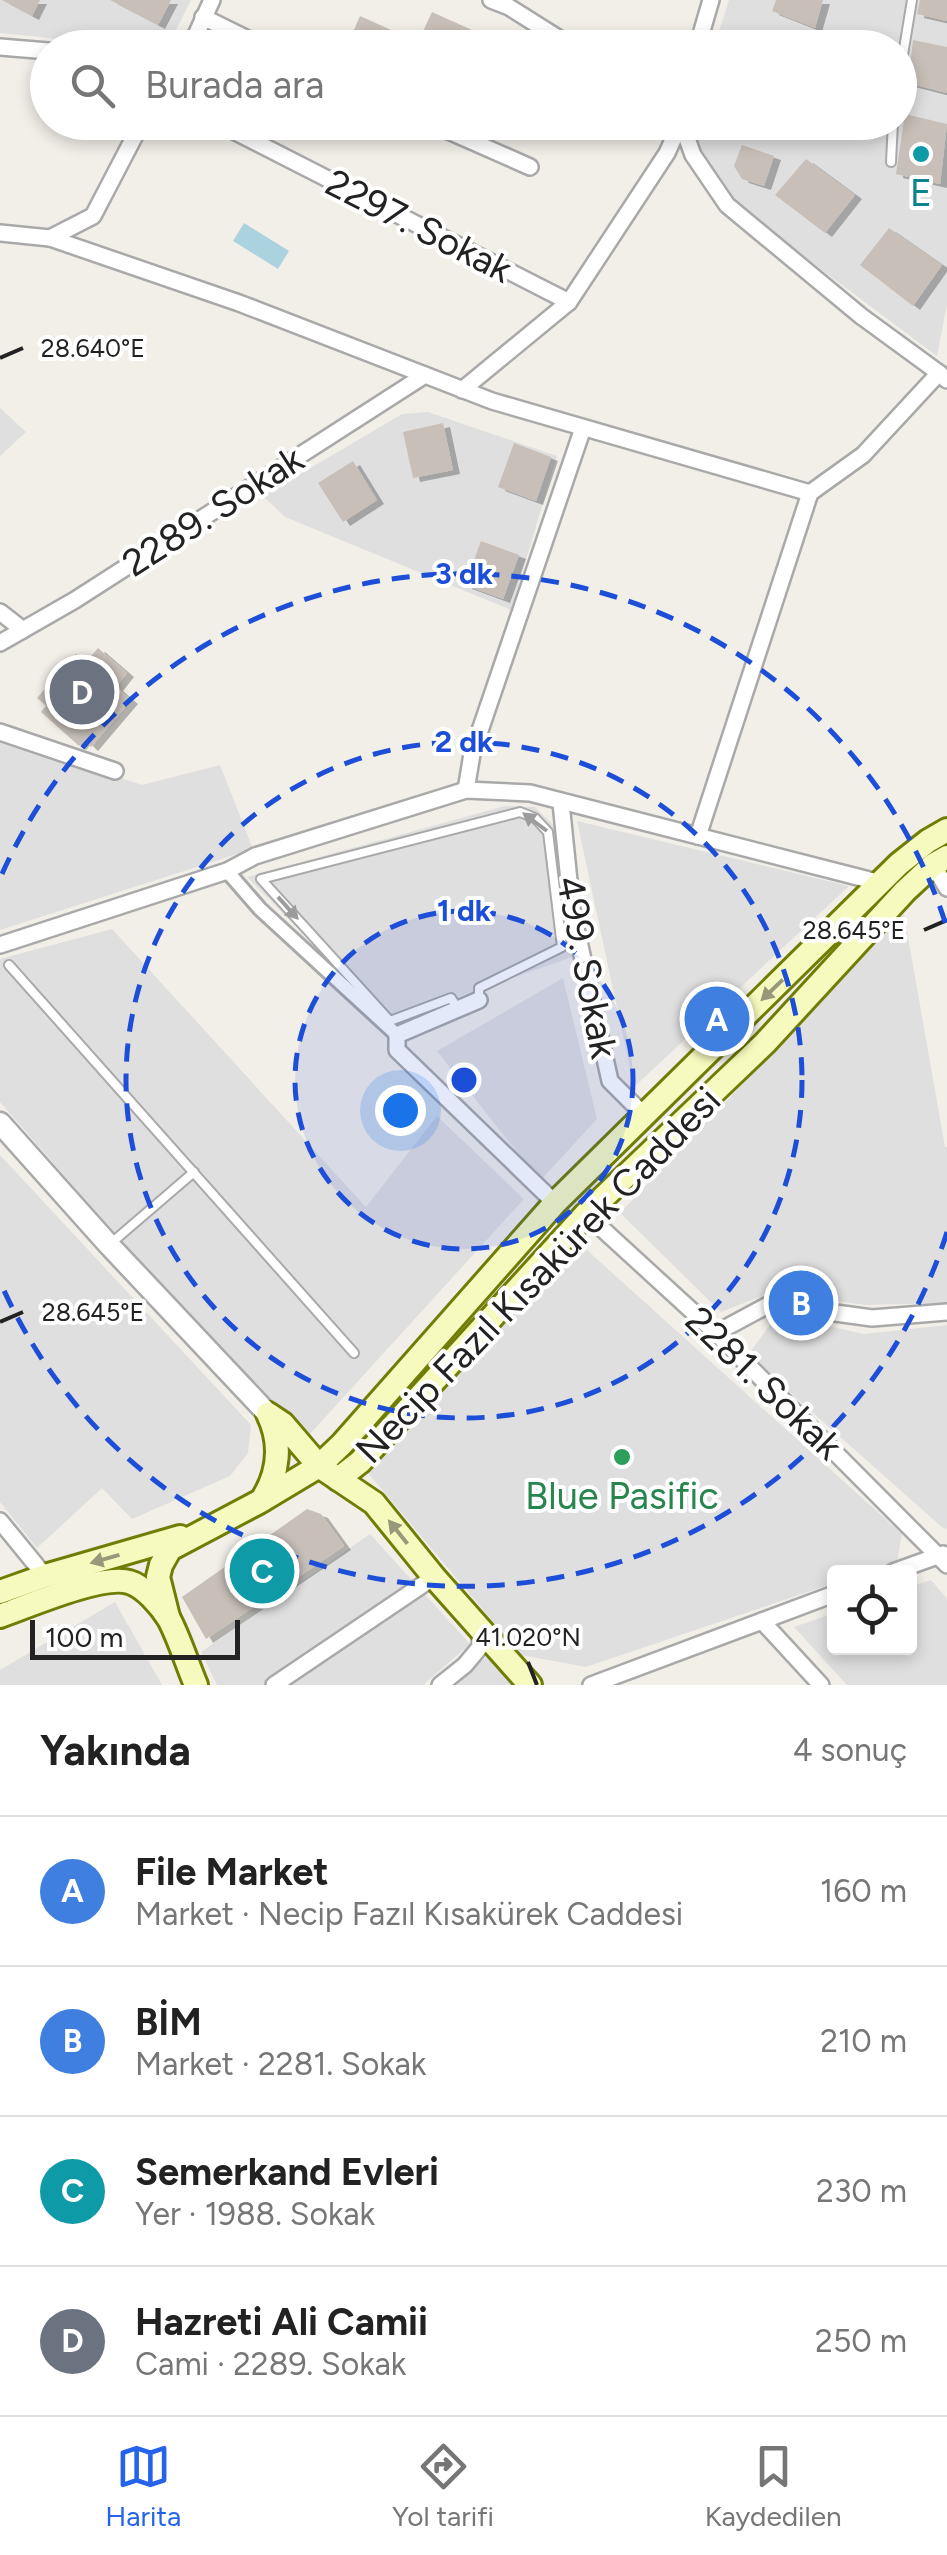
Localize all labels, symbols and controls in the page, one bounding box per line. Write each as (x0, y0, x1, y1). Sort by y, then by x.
search box (30, 30, 917, 140)
icon: search (65, 58, 120, 113)
text: Burada ara (145, 62, 324, 108)
marker: E (910, 143, 932, 165)
street label: 2297. Sokak (318, 159, 520, 293)
place label: E (910, 170, 932, 216)
text: 28.640°E (41, 333, 145, 363)
street label: 2289. Sokak (114, 435, 312, 586)
text: 3 dk (435, 555, 493, 592)
pin: D (49, 654, 114, 730)
text: 2 dk (435, 723, 493, 760)
one-way arrow (521, 812, 548, 833)
street label: 499. Sokak (547, 872, 627, 1063)
text: 1 dk (437, 892, 491, 929)
one-way arrow (276, 895, 298, 920)
text: 28.645°E (803, 915, 905, 945)
one-way arrow (761, 977, 785, 1001)
pin: A (684, 982, 750, 1056)
centre of rings (446, 1062, 482, 1098)
street label: Necip Fazıl Kısakürek Caddesi (346, 1077, 730, 1473)
your location (375, 1085, 426, 1136)
pin: B (768, 1266, 834, 1340)
text: 28.645°E (42, 1297, 144, 1327)
street label: 2281. Sokak (676, 1297, 852, 1469)
marker: Blue Pasific (611, 1446, 633, 1468)
place label: Blue Pasific (525, 1473, 719, 1519)
one-way arrow (388, 1519, 409, 1545)
pin: C (230, 1534, 294, 1608)
one-way arrow (89, 1552, 119, 1567)
map controls (827, 1565, 917, 1655)
button: locate (827, 1565, 917, 1655)
scale bar (30, 1615, 240, 1660)
text: 100 m (45, 1620, 123, 1654)
text: 41.020°N (475, 1622, 581, 1652)
text: Yakında (40, 1725, 191, 1776)
text: 4 sonuç (793, 1731, 907, 1769)
text: File Market (135, 1849, 328, 1895)
text: A (61, 1872, 84, 1910)
text: 160 m (820, 1872, 907, 1910)
text: Market · Necip Fazıl Kısakürek Caddesi (135, 1895, 683, 1933)
text: BİM (135, 1999, 202, 2045)
text: B (63, 2022, 82, 2060)
text: 210 m (820, 2022, 907, 2060)
text: Market · 2281. Sokak (135, 2045, 426, 2083)
text: Semerkand Evleri (135, 2149, 439, 2195)
text: C (61, 2172, 84, 2210)
text: 230 m (816, 2172, 907, 2210)
text: Yer · 1988. Sokak (135, 2195, 375, 2233)
text: Hazreti Ali Camii (135, 2299, 428, 2345)
text: D (61, 2322, 84, 2360)
text: 250 m (815, 2322, 907, 2360)
text: Cami · 2289. Sokak (135, 2345, 406, 2383)
tab: Harita (105, 2439, 181, 2533)
tab: Yol tarifi (392, 2439, 494, 2533)
tab: Kaydedilen (705, 2439, 842, 2533)

